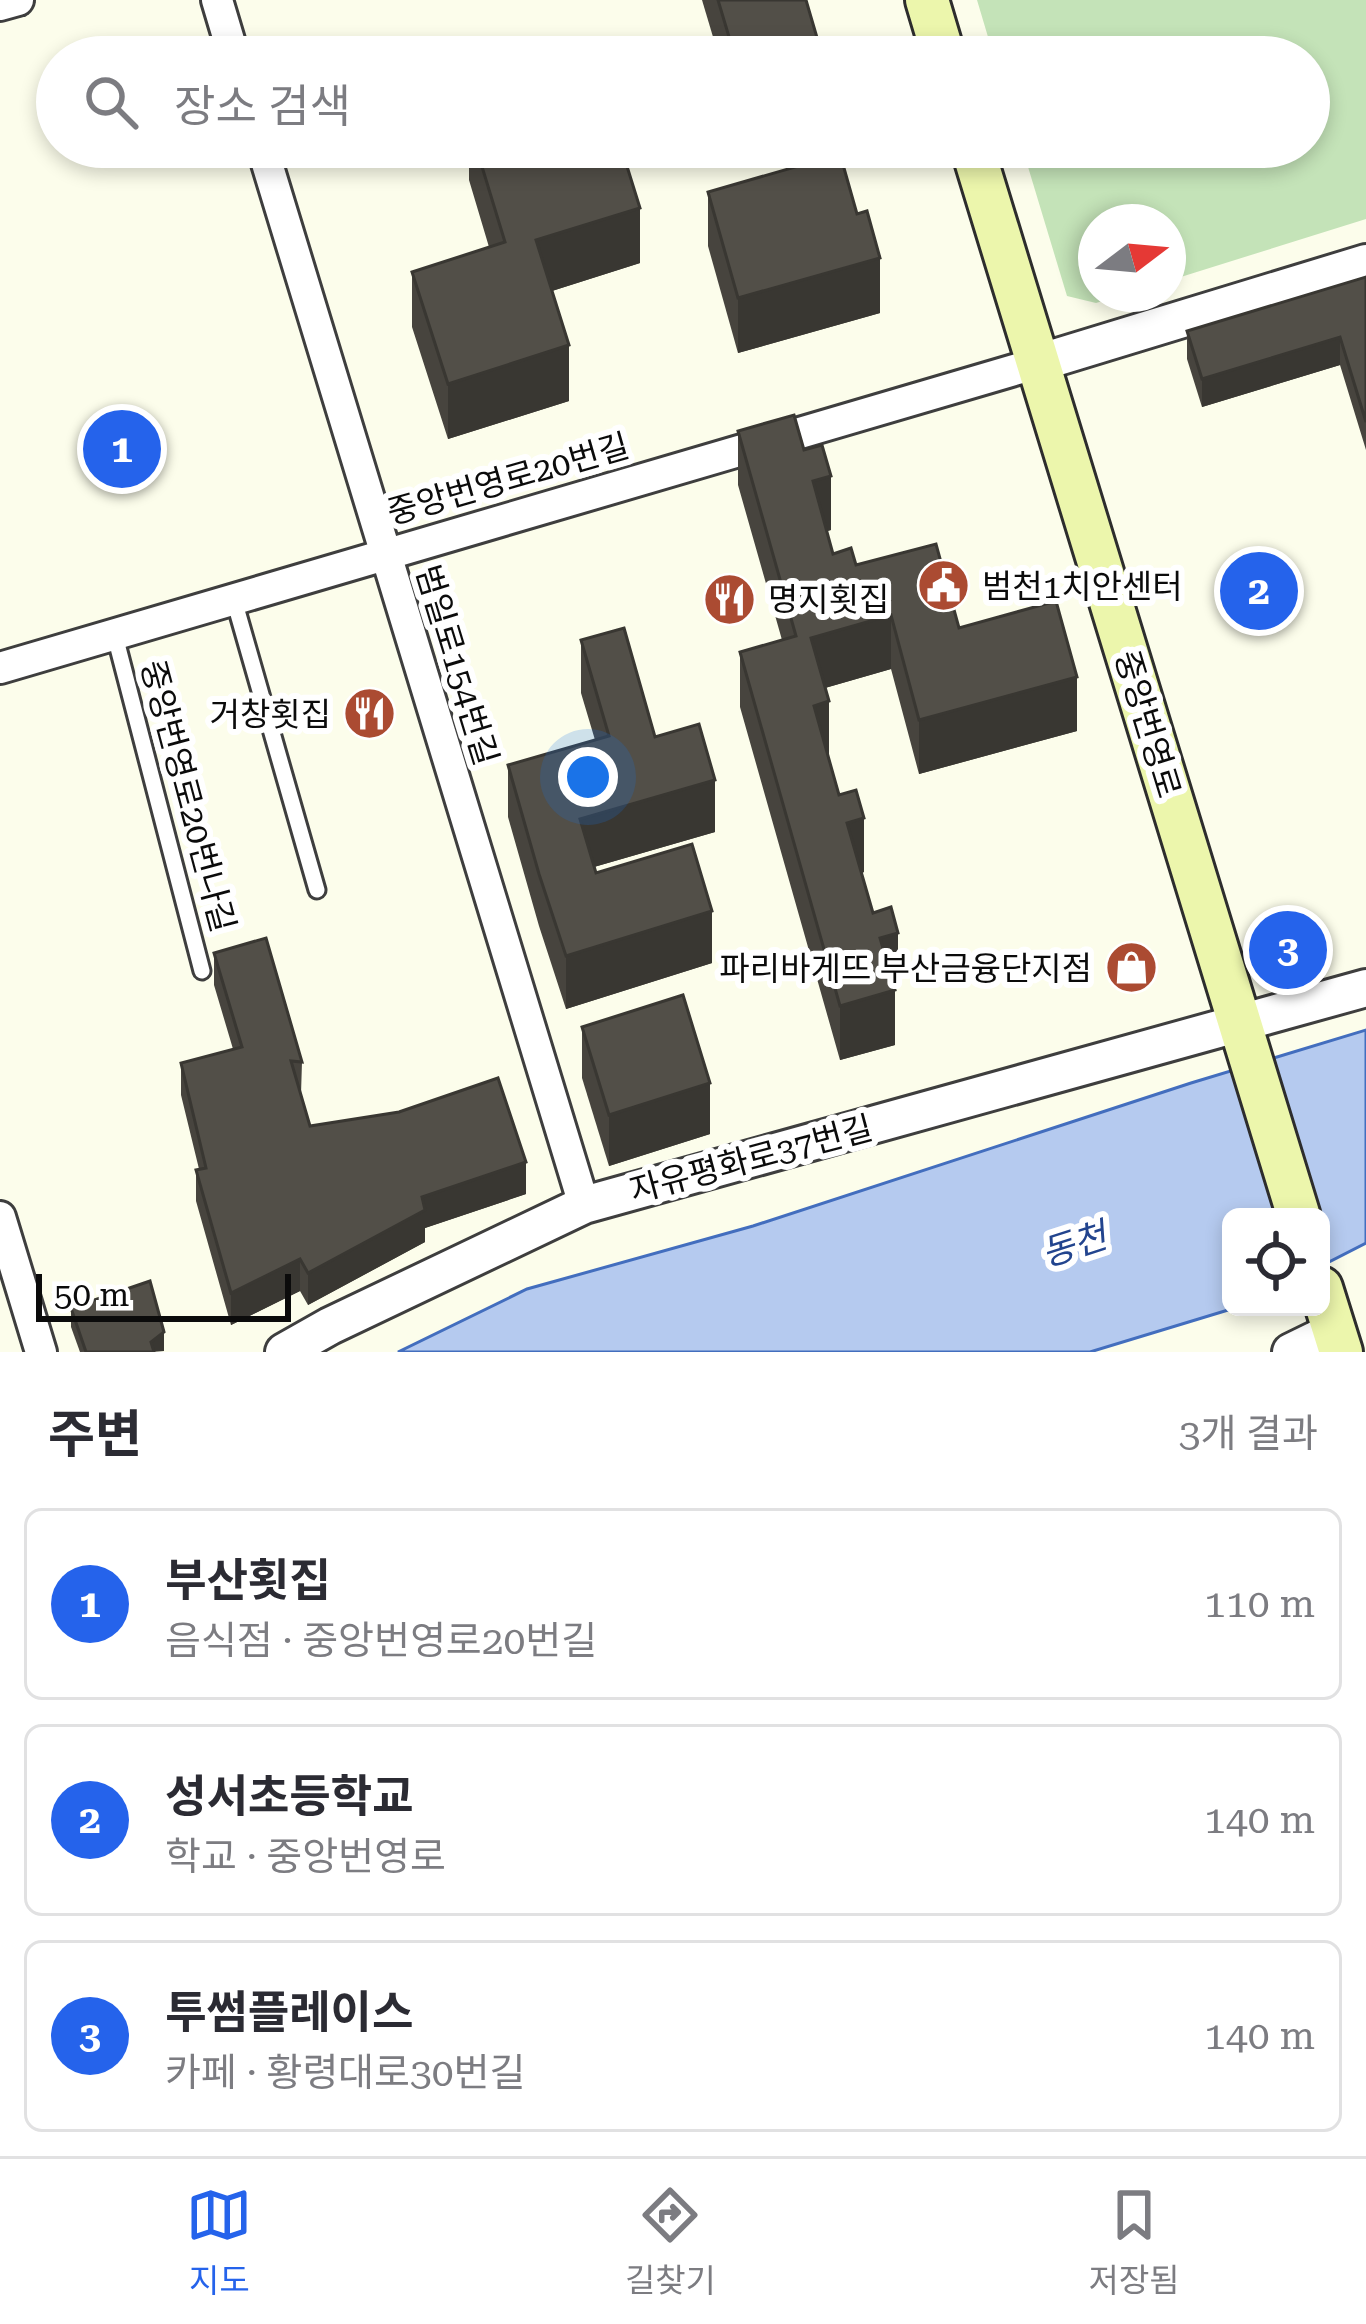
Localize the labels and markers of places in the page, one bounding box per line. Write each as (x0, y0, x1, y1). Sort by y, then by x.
pin: 1 (83, 404, 161, 494)
pin: 2 (1220, 546, 1298, 636)
public building icon: 범천1치안센터 (915, 558, 971, 614)
place label: 범천1치안센터 (982, 567, 1183, 606)
restaurant icon: 명지횟집 (701, 571, 757, 627)
place label: 명지횟집 (768, 580, 889, 619)
restaurant icon: 거창횟집 (342, 686, 398, 742)
place label: 거창횟집 (210, 695, 331, 734)
pin: 3 (1249, 905, 1327, 995)
shop icon: 파리바게뜨 부산금융단지점 (1103, 940, 1159, 996)
place label: 파리바게뜨 부산금융단지점 (719, 949, 1092, 988)

